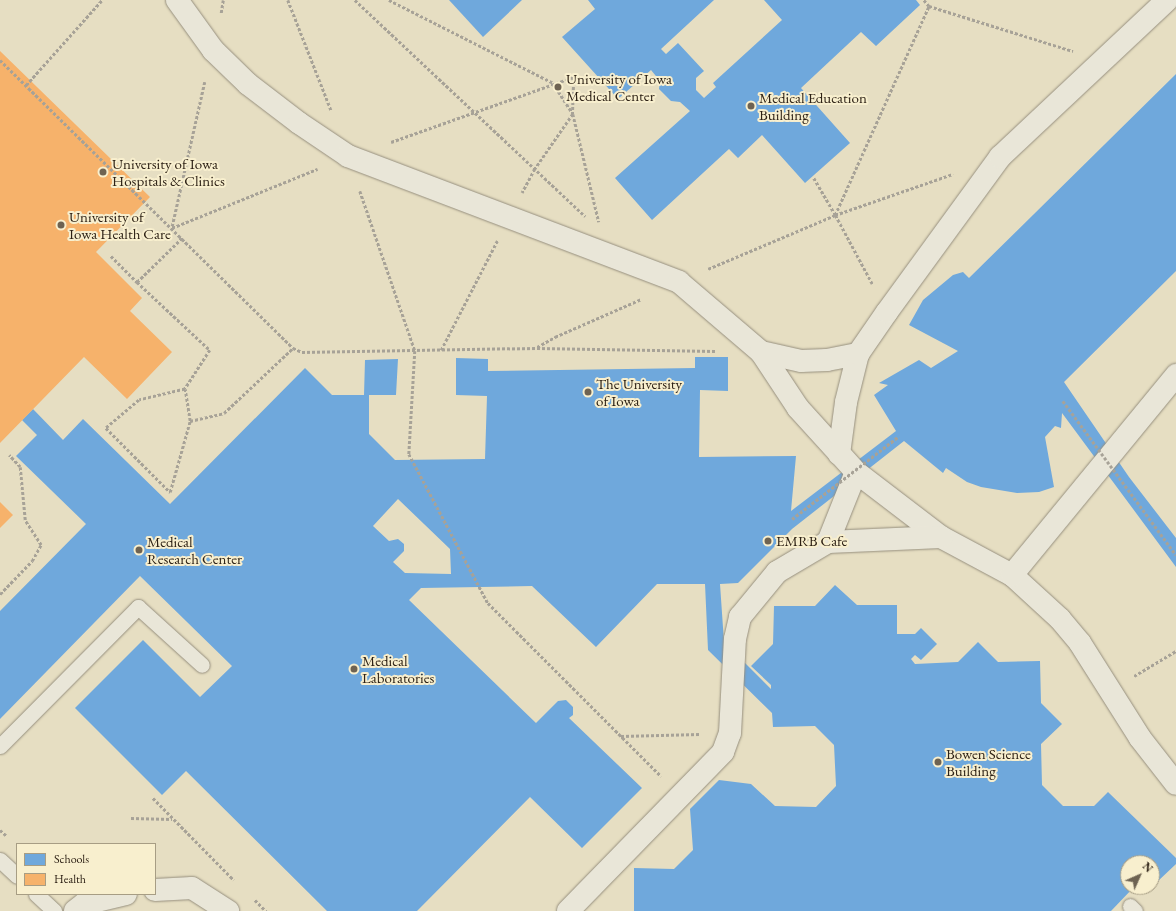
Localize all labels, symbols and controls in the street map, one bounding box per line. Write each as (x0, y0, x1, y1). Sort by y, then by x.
place label: University of Iowa Medical Center (566, 69, 672, 104)
marker: University of Iowa Medical Center (553, 82, 563, 92)
place label: Medical Education Building (759, 88, 867, 123)
marker: Medical Education Building (746, 101, 756, 111)
place label: University of Iowa Hospitals & Clinics (112, 154, 225, 189)
marker: University of Iowa Hospitals & Clinics (97, 166, 109, 178)
place label: University of Iowa Health Care (69, 207, 171, 242)
marker: University of Iowa Health Care (56, 220, 66, 230)
place label: The University of Iowa (596, 374, 682, 409)
marker: The University of Iowa (583, 387, 593, 397)
place label: Medical Research Center (147, 532, 242, 567)
place label: EMRB Cafe (776, 532, 847, 550)
marker: EMRB Cafe (763, 536, 773, 546)
marker: Medical Research Center (134, 545, 144, 555)
place label: Medical Laboratories (362, 651, 434, 686)
marker: Medical Laboratories (349, 664, 359, 674)
place label: Bowen Science Building (946, 744, 1031, 779)
marker: Bowen Science Building (933, 757, 943, 767)
legend (16, 843, 156, 895)
text: Schools (54, 851, 89, 867)
north arrow (1120, 855, 1160, 895)
text: N (1140, 859, 1156, 875)
text: Health (54, 871, 86, 887)

